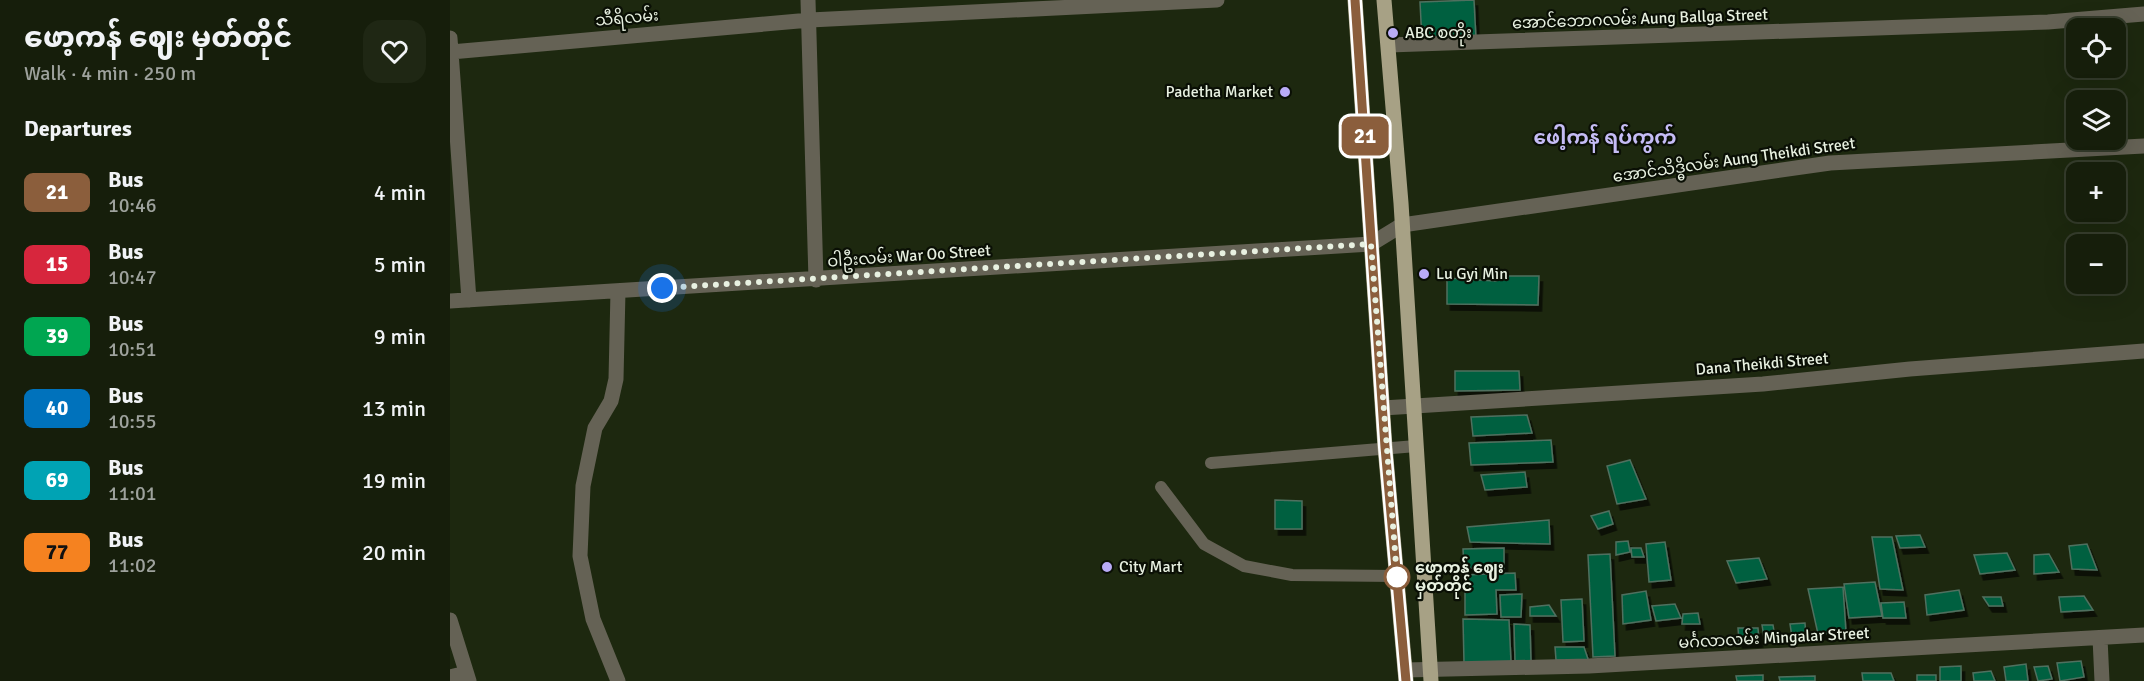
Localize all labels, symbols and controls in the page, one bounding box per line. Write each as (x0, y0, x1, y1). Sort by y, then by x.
street label: သီရိလမ်း (594, 3, 660, 34)
street label: အောင်ဘောဂလမ်း Aung Ballga Street (1512, 3, 1769, 33)
map controls (2066, 18, 2126, 294)
button: locate (2066, 18, 2126, 78)
button: heart (363, 20, 426, 83)
text: ဖော့ကန် ဈေး မှတ်တိုင် (24, 21, 292, 55)
place label: ABC စတိုး (1405, 22, 1472, 47)
marker: ABC စတိုး (1386, 26, 1400, 40)
text: Walk · 4 min · 250 m (24, 61, 196, 86)
place label: Padetha Market (1166, 82, 1273, 102)
marker: Padetha Market (1278, 85, 1292, 99)
button: layers (2066, 90, 2126, 150)
text: Departures (24, 115, 132, 142)
line badge: 21 (1338, 116, 1392, 156)
text: 21 (1354, 123, 1376, 149)
district label: ဖေါ့ကန် ရပ်ကွက် (1533, 124, 1677, 153)
street label: အောင်သိဒ္ဓိလမ်း Aung Theikdi Street (1611, 131, 1857, 190)
button: + (2066, 162, 2126, 222)
text: Bus (108, 166, 143, 193)
text: 21 (46, 179, 68, 205)
text: 4 min (374, 179, 426, 206)
text: 10:46 (108, 193, 157, 218)
button: − (2066, 234, 2126, 294)
text: Bus (108, 238, 143, 265)
street label: ဝါဦးလမ်း War Oo Street (827, 238, 992, 275)
text: 15 (46, 251, 68, 277)
text: 5 min (374, 251, 426, 278)
place label: Lu Gyi Min (1436, 264, 1508, 284)
text: 10:47 (108, 265, 157, 290)
marker: Lu Gyi Min (1417, 267, 1431, 281)
your location (647, 273, 677, 303)
text: Bus (108, 310, 143, 337)
text: 39 (46, 323, 68, 349)
text: 9 min (374, 323, 426, 350)
text: 10:51 (108, 337, 157, 362)
street label: Dana Theikdi Street (1695, 348, 1830, 380)
text: Bus (108, 382, 143, 409)
text: 40 (46, 395, 68, 421)
text: 13 min (362, 395, 426, 422)
text: 10:55 (108, 409, 157, 434)
text: Bus (108, 454, 143, 481)
text: 69 (46, 467, 68, 493)
text: 19 min (362, 467, 426, 494)
text: 11:01 (108, 481, 157, 506)
text: Bus (108, 526, 143, 553)
text: 77 (46, 539, 68, 565)
text: 20 min (362, 539, 426, 566)
text: 11:02 (108, 553, 157, 578)
place label: ဖော့ကန် ဈေး မှတ်တိုင် (1415, 556, 1504, 599)
place label: City Mart (1119, 557, 1183, 577)
marker: City Mart (1100, 560, 1114, 574)
marker: ဖော့ကန် ဈေး မှတ်တိုင် (1384, 564, 1410, 590)
street label: မင်္ဂလာလမ်း Mingalar Street (1678, 621, 1870, 653)

